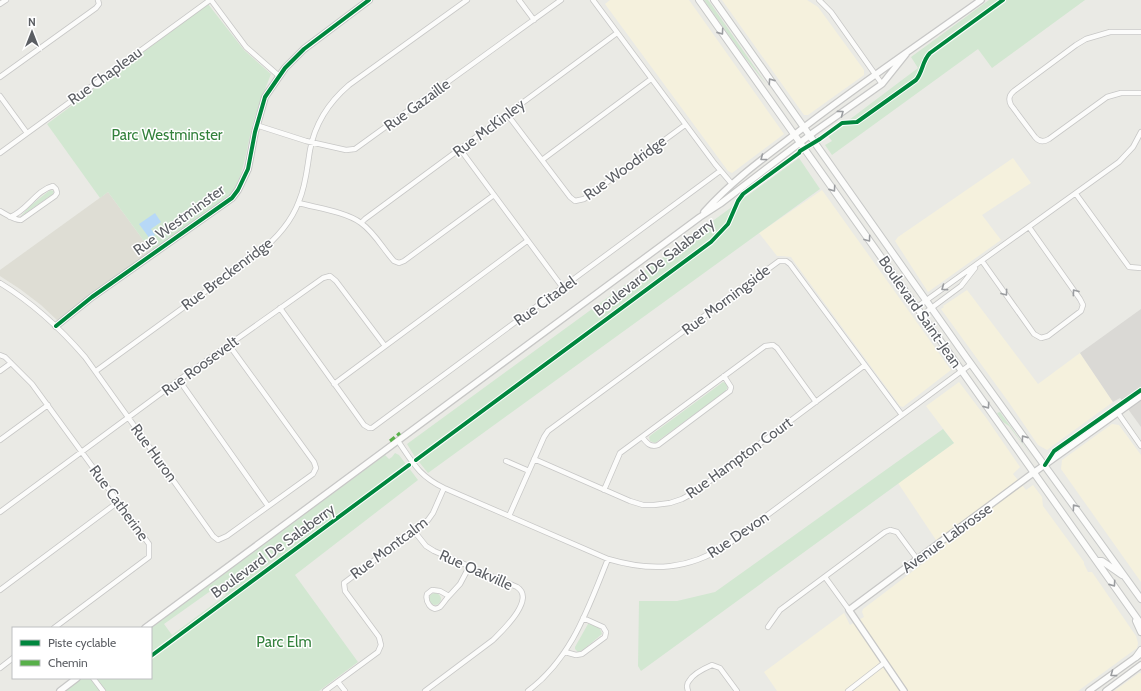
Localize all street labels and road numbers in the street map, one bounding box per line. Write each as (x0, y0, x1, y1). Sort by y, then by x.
street label: Rue Chapleau (65, 43, 145, 109)
street label: Rue Gazaille (380, 75, 454, 135)
street label: Rue McKinley (449, 95, 529, 161)
street label: Rue Woodridge (580, 132, 670, 204)
street label: Rue Westminster (130, 181, 228, 259)
street label: Boulevard De Salaberry (590, 214, 718, 320)
street label: Rue Breckenridge (178, 234, 276, 314)
street label: Boulevard Saint-Jean (875, 253, 965, 371)
street label: Rue Morningside (678, 261, 774, 339)
street label: Rue Citadel (510, 272, 580, 330)
street label: Rue Roosevelt (158, 332, 242, 400)
street label: Rue Hampton Court (682, 413, 796, 503)
street label: Rue Huron (127, 421, 181, 485)
street label: Rue Catherine (86, 462, 153, 545)
street label: Avenue Labrosse (898, 499, 996, 577)
street label: Boulevard De Salaberry (208, 500, 339, 602)
street label: Rue Devon (704, 508, 772, 562)
street label: Rue Montcalm (347, 513, 431, 583)
street label: Rue Oakville (437, 546, 516, 594)

